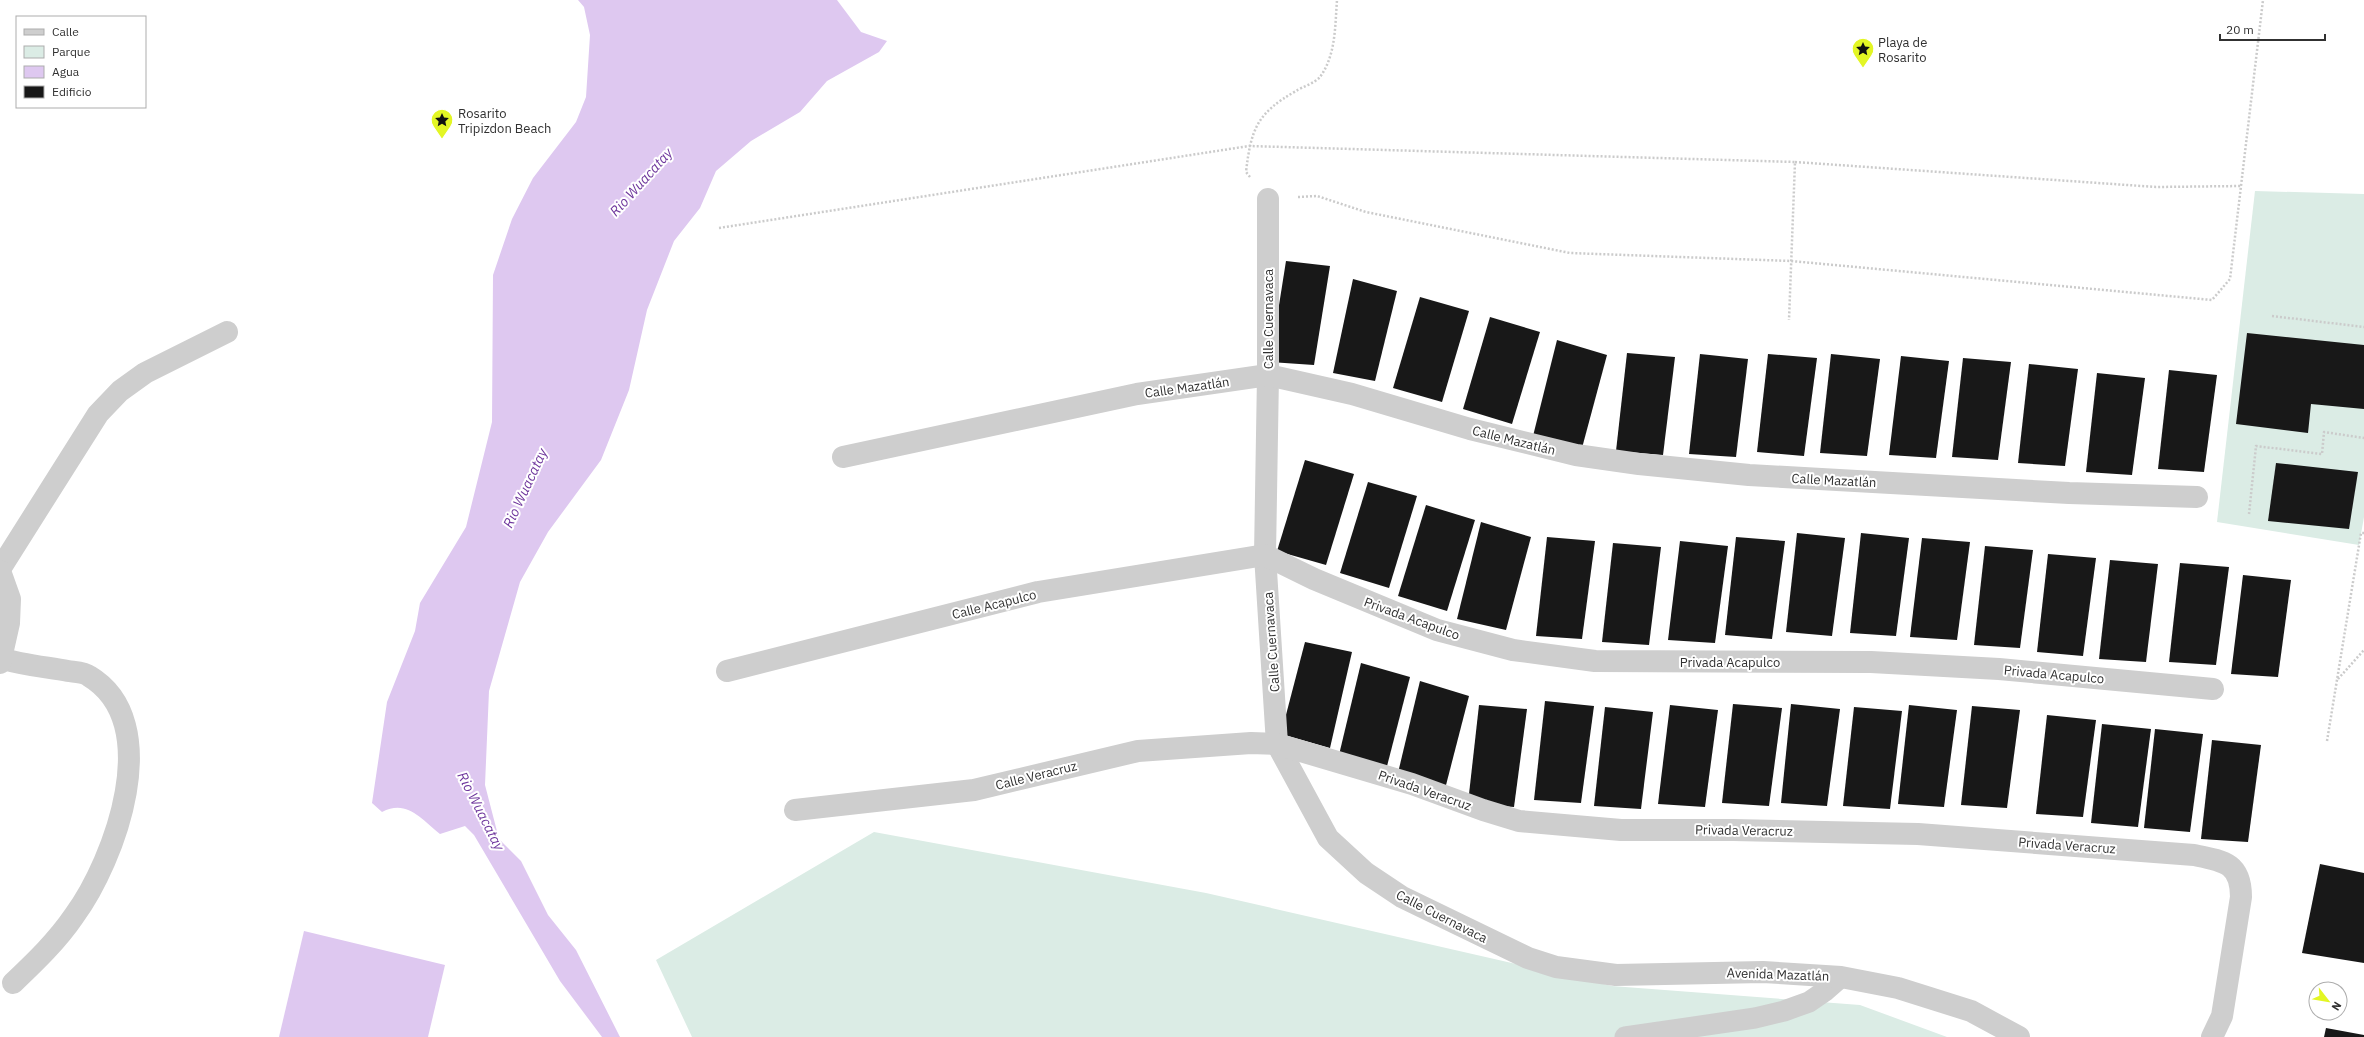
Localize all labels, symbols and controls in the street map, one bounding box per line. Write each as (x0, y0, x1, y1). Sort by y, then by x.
legend (16, 16, 146, 108)
scale bar (2220, 16, 2325, 42)
text: 20 m (2226, 22, 2254, 37)
text: Calle (52, 24, 79, 39)
place label: Playa de Rosarito (1878, 34, 1927, 66)
place icon: Playa de Rosarito (1850, 36, 1876, 69)
text: Parque (52, 44, 91, 59)
text: Agua (52, 64, 80, 79)
text: Edificio (52, 84, 92, 99)
place label: Rosarito Tripizdon Beach (458, 105, 551, 137)
place icon: Rosarito Tripizdon Beach (429, 107, 455, 140)
water label: Rio Wuacatay (606, 143, 677, 220)
street label: Calle Cuernavaca (1260, 269, 1277, 369)
street label: Calle Mazatlán (1144, 373, 1230, 402)
street label: Calle Mazatlán (1471, 422, 1557, 459)
water label: Rio Wuacatay (499, 444, 552, 531)
street label: Calle Mazatlán (1791, 470, 1877, 491)
street label: Calle Acapulco (950, 586, 1038, 623)
street label: Calle Cuernavaca (1260, 591, 1283, 693)
street label: Privada Acapulco (1362, 593, 1462, 644)
street label: Privada Acapulco (1680, 654, 1780, 671)
street label: Privada Acapulco (2003, 662, 2105, 687)
street label: Calle Veracruz (994, 757, 1079, 794)
street label: Privada Veracruz (1376, 767, 1474, 814)
water label: Rio Wuacatay (454, 769, 509, 854)
street label: Privada Veracruz (1695, 821, 1793, 840)
street label: Privada Veracruz (2018, 834, 2116, 857)
street label: Calle Cuernavaca (1393, 886, 1490, 947)
street label: Avenida Mazatlán (1726, 964, 1830, 985)
north arrow (2308, 981, 2348, 1021)
text: N (2329, 999, 2345, 1013)

